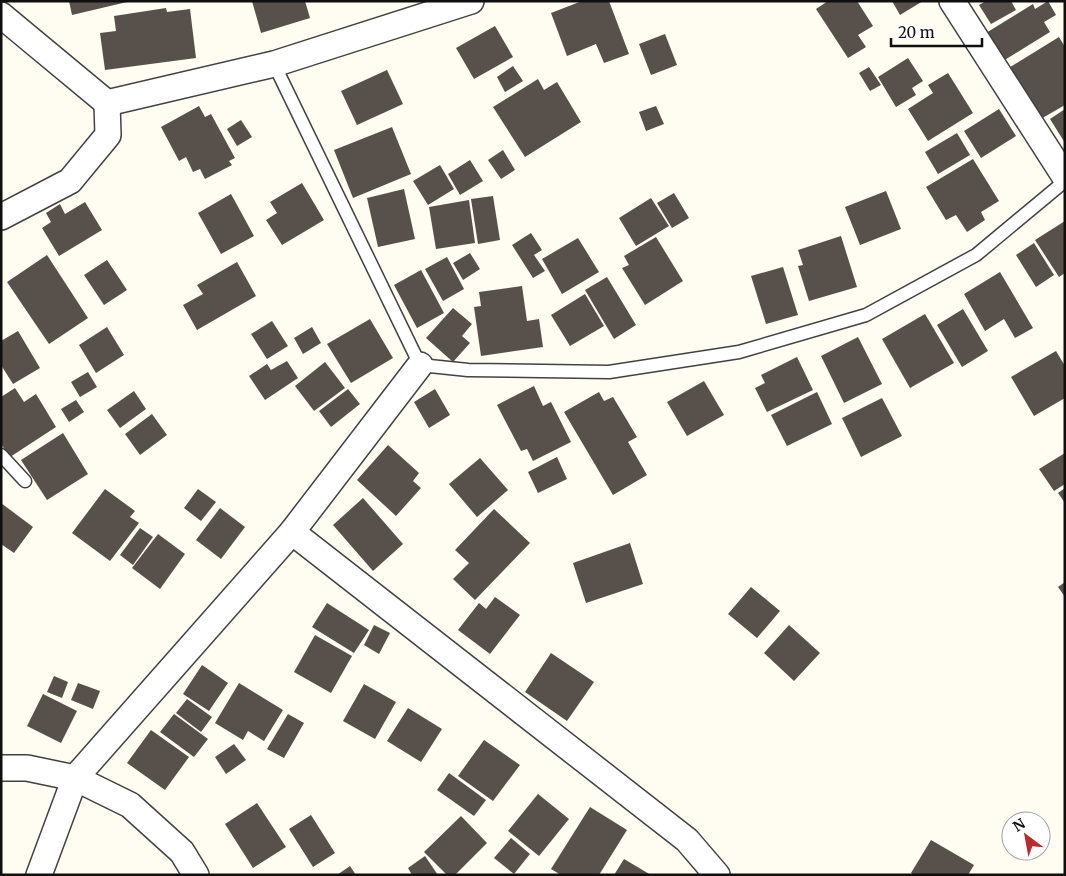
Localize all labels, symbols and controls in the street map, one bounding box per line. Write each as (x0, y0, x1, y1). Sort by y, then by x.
scale bar (891, 15, 982, 47)
text: 20 m (898, 23, 935, 42)
north arrow (1001, 811, 1051, 861)
text: N (1010, 814, 1029, 836)

